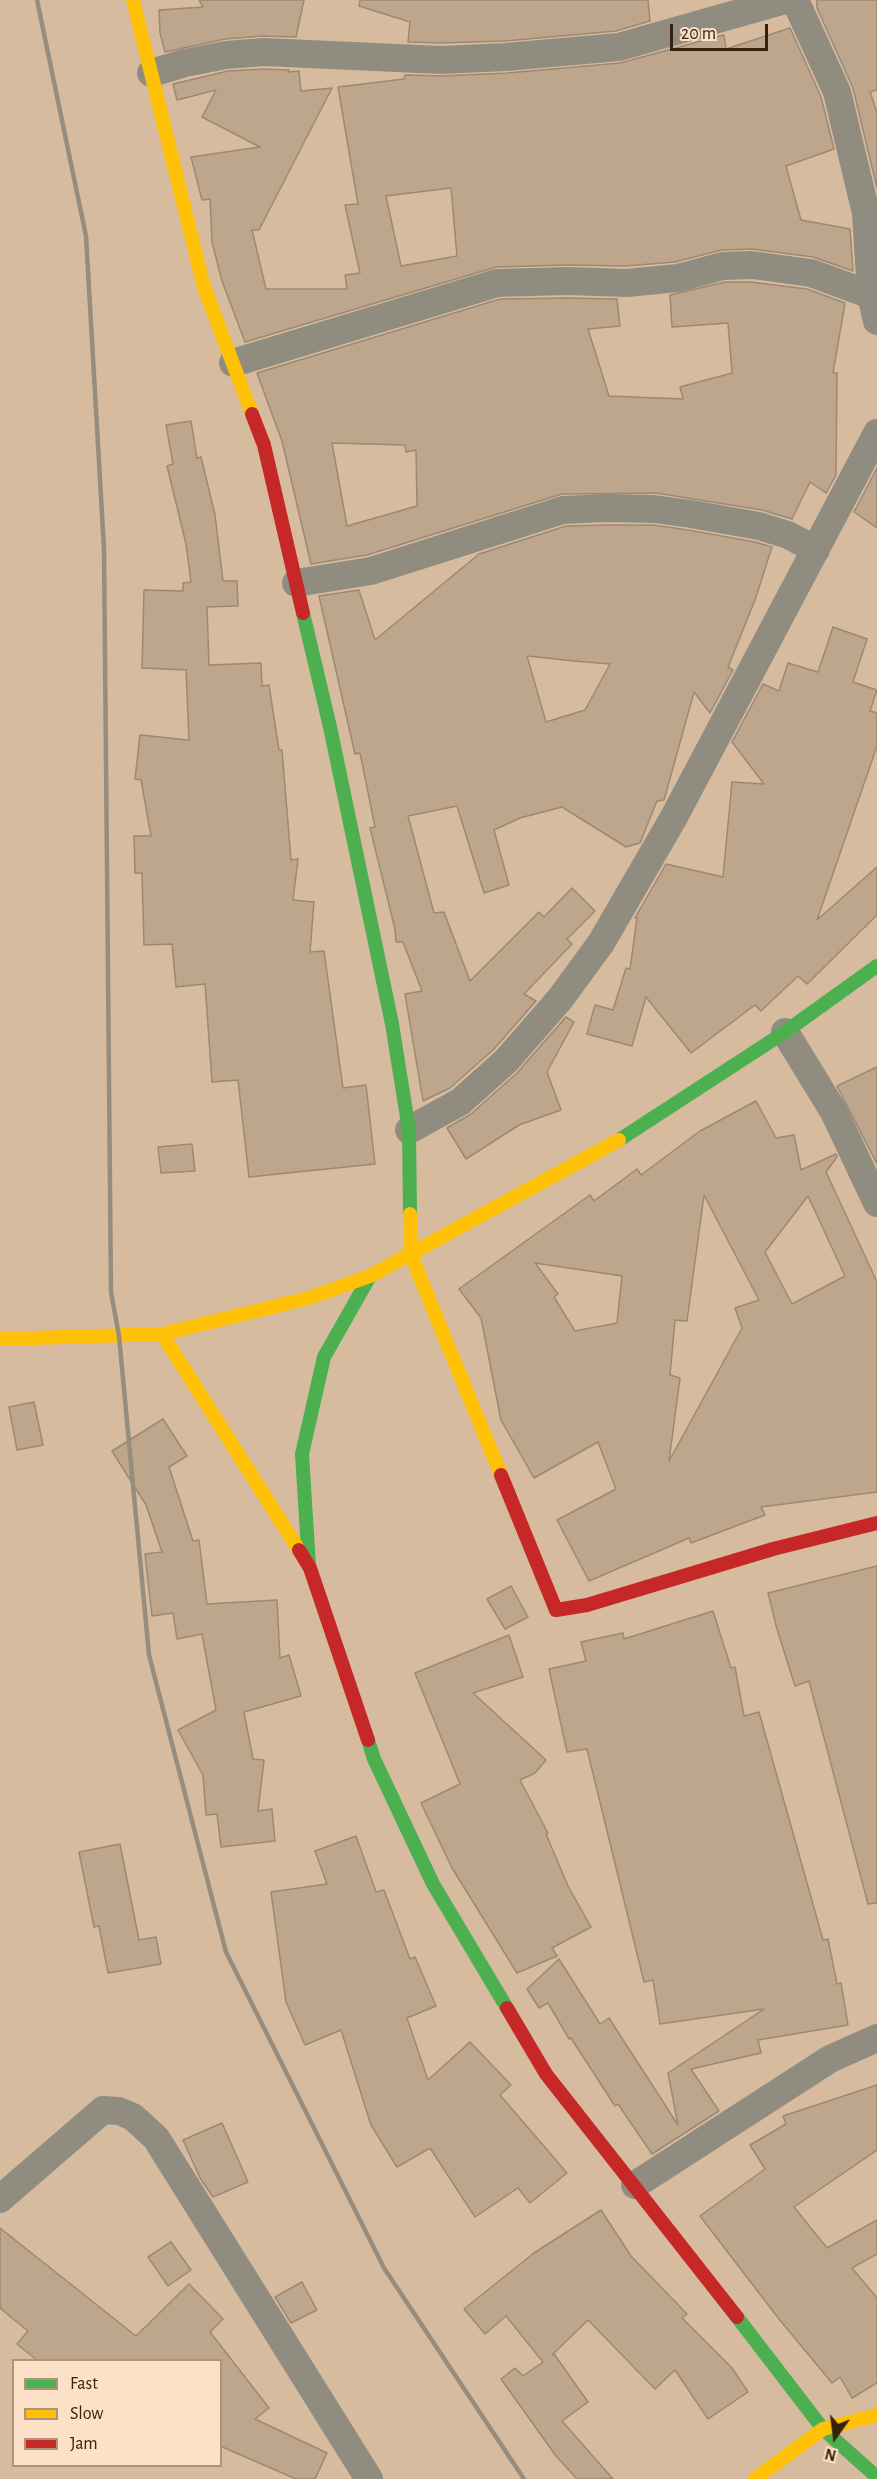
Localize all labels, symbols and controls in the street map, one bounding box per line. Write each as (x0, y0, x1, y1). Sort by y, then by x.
scale bar (673, 12, 770, 50)
text: 20 m (681, 25, 716, 43)
legend (12, 2359, 222, 2467)
text: Fast (70, 2375, 98, 2393)
text: Slow (70, 2405, 103, 2423)
north arrow (805, 2407, 865, 2467)
text: Jam (70, 2435, 98, 2453)
text: N (823, 2445, 838, 2464)

